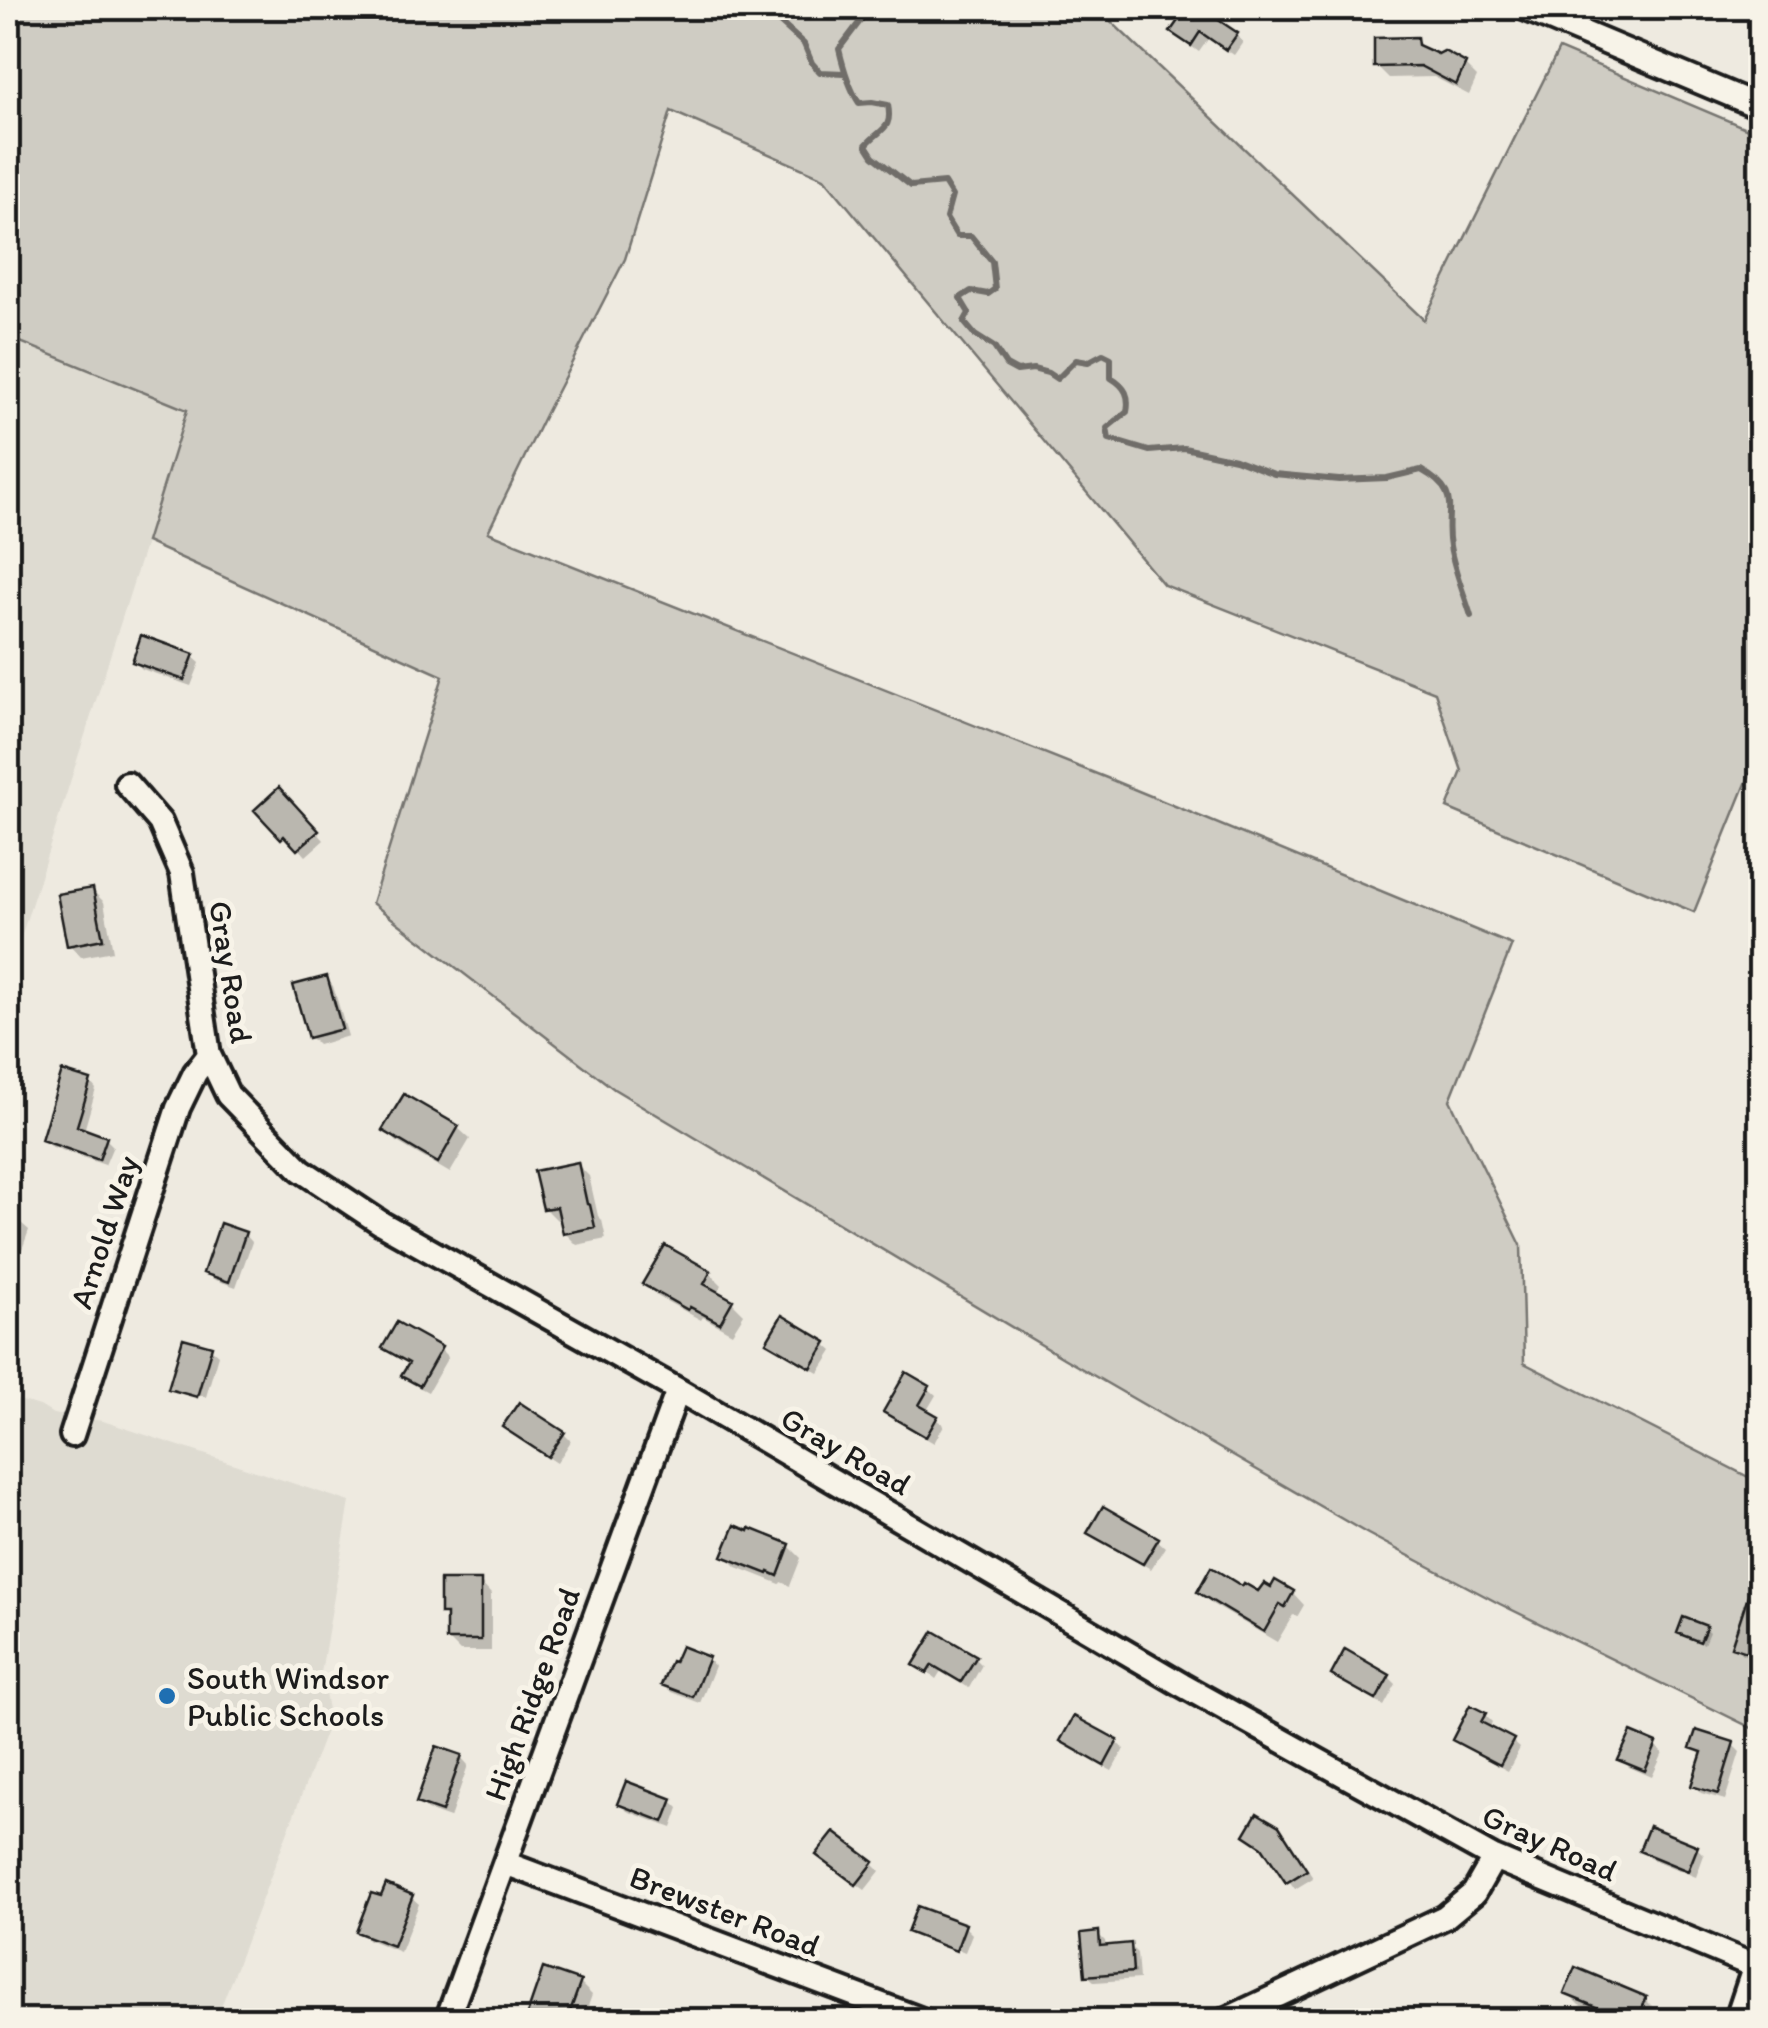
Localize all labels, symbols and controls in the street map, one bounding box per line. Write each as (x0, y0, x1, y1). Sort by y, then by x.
street label: Gray Road (201, 898, 261, 1046)
street label: Arnold Way (61, 1151, 147, 1313)
street label: Gray Road (774, 1399, 918, 1503)
street label: High Ridge Road (476, 1582, 588, 1806)
place label: South Windsor Public Schools (187, 1659, 389, 1734)
marker: South Windsor Public Schools (156, 1685, 178, 1707)
street label: Gray Road (1477, 1796, 1623, 1890)
street label: Brewster Road (624, 1857, 826, 1965)

